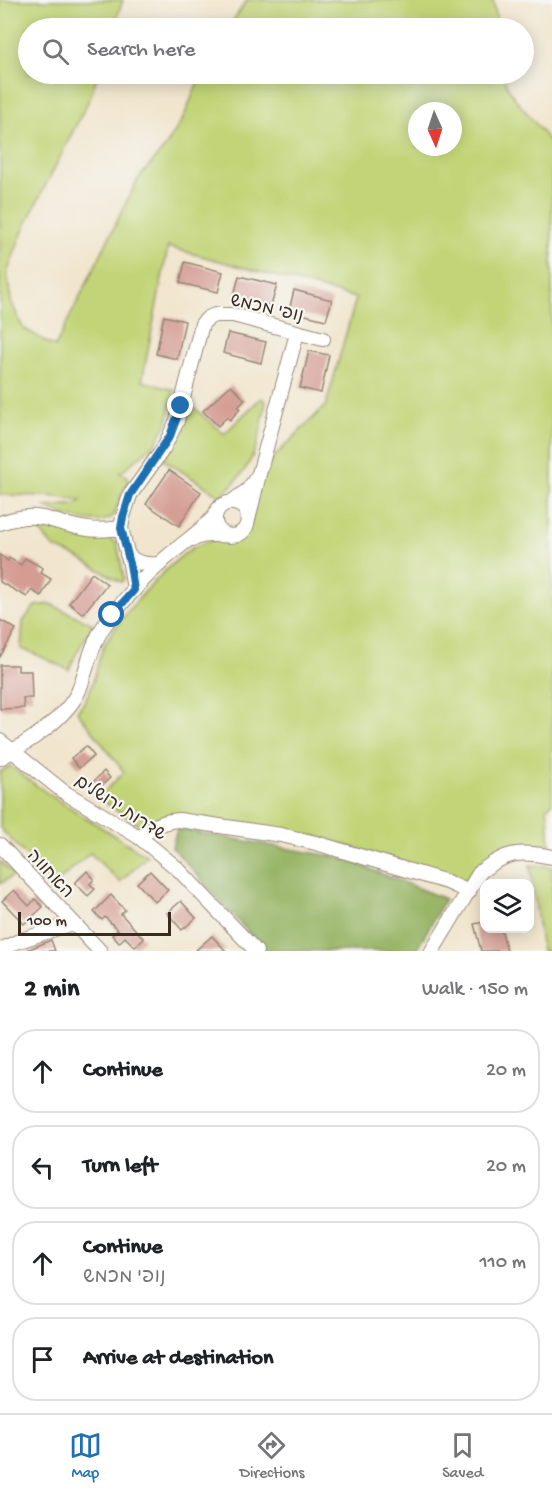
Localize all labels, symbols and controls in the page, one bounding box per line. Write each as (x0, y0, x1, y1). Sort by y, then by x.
search box (18, 18, 534, 84)
icon: search (39, 35, 72, 68)
text: Search here (87, 38, 195, 64)
north arrow (408, 102, 462, 156)
street label: נופי מכמש (228, 291, 305, 328)
route end (167, 392, 193, 418)
route start (98, 601, 124, 627)
street label: שדרות ירושלים (70, 770, 170, 846)
street label: האחווה (21, 846, 77, 903)
map controls (480, 879, 534, 933)
button: layers (480, 879, 534, 933)
scale bar (18, 909, 171, 936)
text: 100 m (27, 913, 67, 932)
text: 2 min (24, 975, 79, 1006)
text: Walk · 150 m (422, 979, 528, 1002)
icon: ahead (26, 1055, 59, 1088)
text: Continue (83, 1058, 163, 1084)
text: 20 m (486, 1060, 526, 1083)
icon: left (26, 1151, 59, 1184)
text: Turn left (83, 1154, 157, 1180)
text: 20 m (486, 1156, 526, 1179)
text: Continue (83, 1235, 163, 1261)
icon: ahead (26, 1247, 59, 1280)
text: 110 m (480, 1252, 526, 1275)
text: נופי מכמש (83, 1267, 166, 1290)
icon: arrive (26, 1343, 59, 1376)
text: Arrive at destination (83, 1346, 273, 1372)
tab: Map (69, 1429, 102, 1484)
tab: Directions (239, 1429, 305, 1484)
tab: Saved (442, 1429, 483, 1484)

